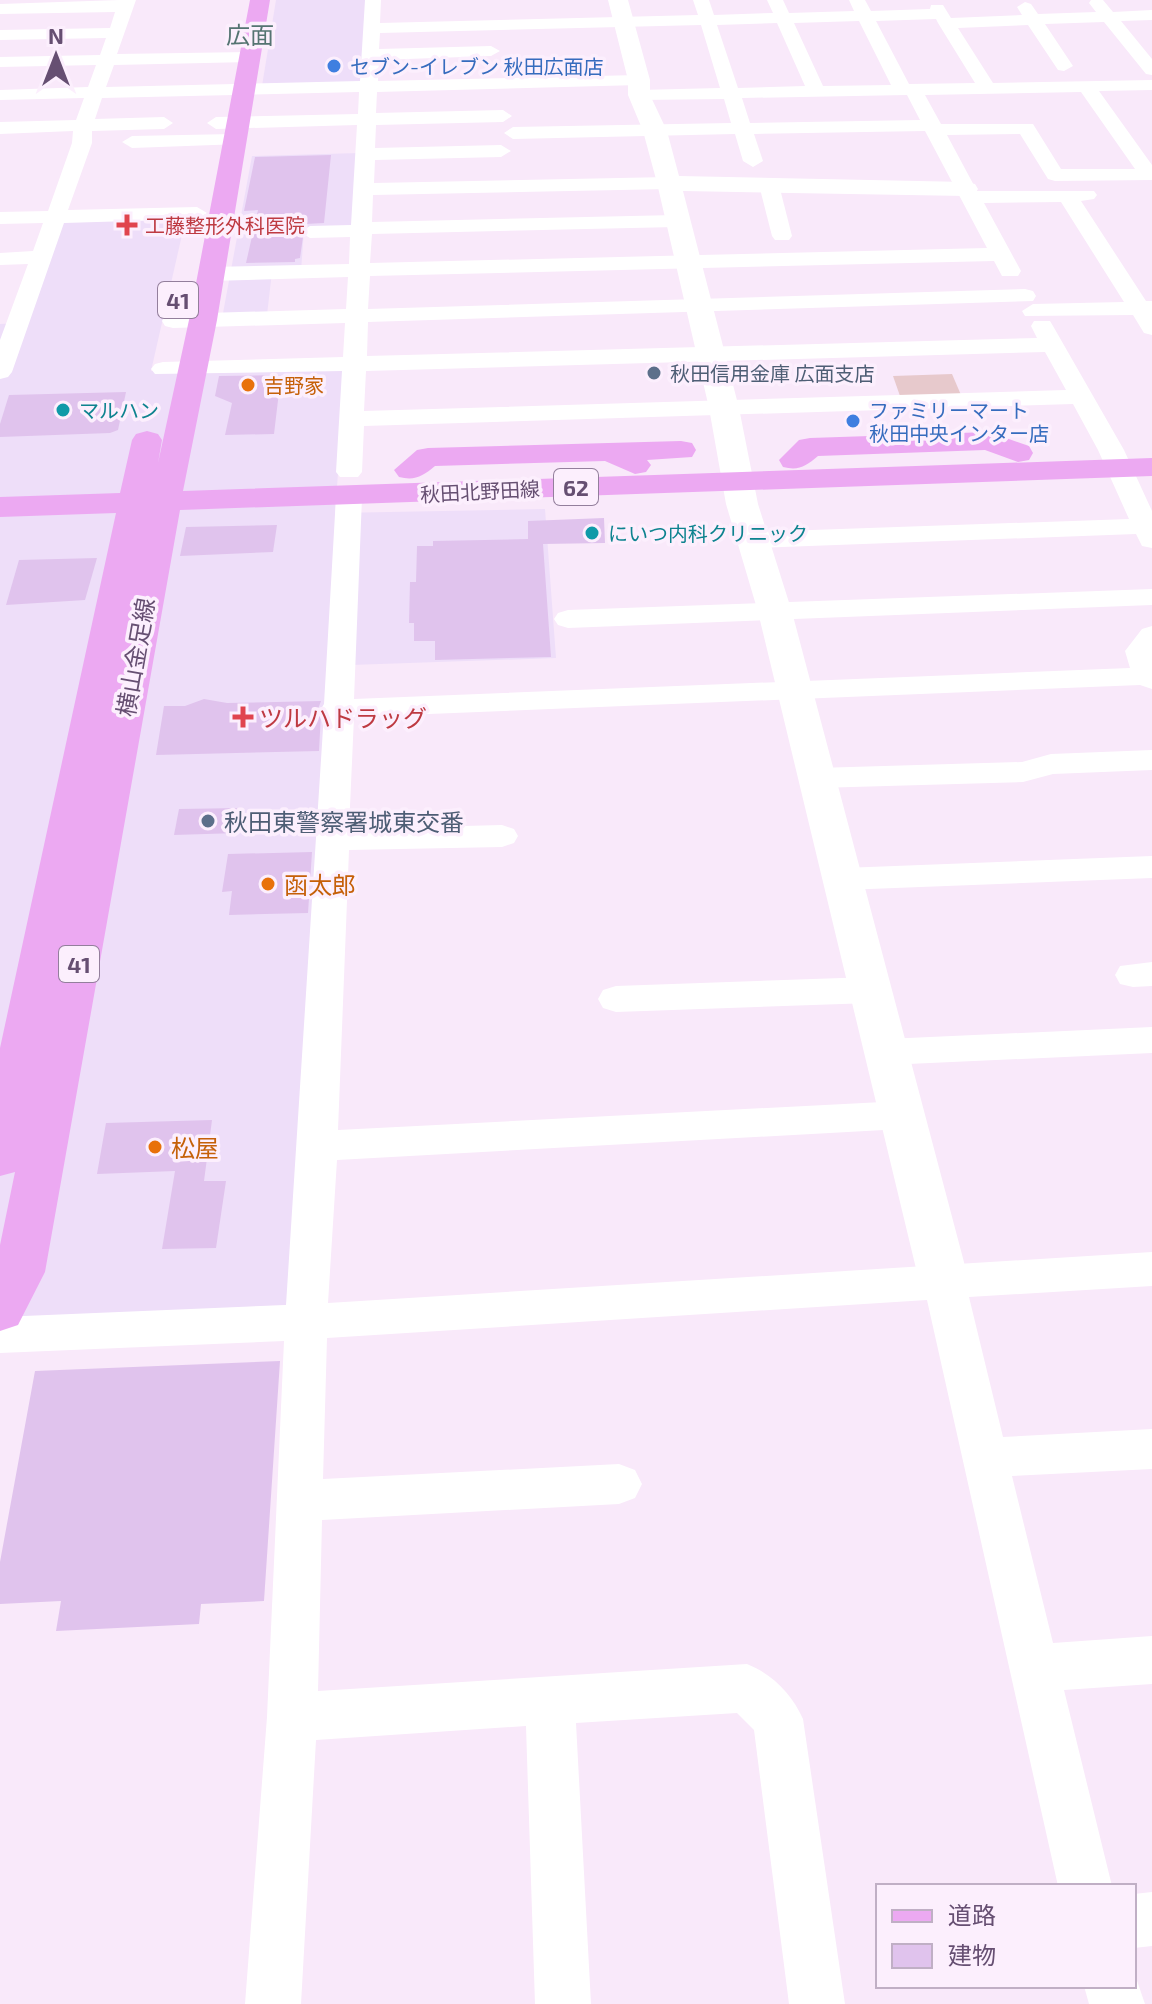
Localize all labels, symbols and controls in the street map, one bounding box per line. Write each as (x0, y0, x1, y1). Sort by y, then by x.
north arrow (16, 16, 96, 96)
district label: 広面 (226, 20, 274, 49)
text: N (48, 22, 64, 48)
place label: セブン-イレブン 秋田広面店 (350, 54, 603, 78)
marker: セブン-イレブン 秋田広面店 (325, 57, 343, 75)
place label: 工藤整形外科医院 (145, 213, 305, 237)
marker: 工藤整形外科医院 (116, 214, 138, 236)
road number: 41 (158, 282, 198, 318)
place label: 秋田信用金庫 広面支店 (670, 361, 874, 385)
marker: 秋田信用金庫 広面支店 (645, 364, 663, 382)
place label: 吉野家 (264, 373, 324, 397)
marker: 吉野家 (239, 376, 257, 394)
place label: マルハン (79, 398, 159, 422)
place label: ファミリーマート 秋田中央インター店 (869, 398, 1049, 445)
marker: マルハン (54, 401, 72, 419)
marker: ファミリーマート 秋田中央インター店 (844, 412, 862, 430)
road number: 62 (554, 469, 598, 505)
street label: 秋田北野田線 (419, 476, 541, 506)
place label: にいつ内科クリニック (608, 521, 808, 545)
marker: にいつ内科クリニック (583, 524, 601, 542)
street label: 横山金足線 (110, 595, 160, 719)
place label: ツルハドラッグ (259, 703, 427, 732)
marker: ツルハドラッグ (234, 708, 252, 726)
place label: 秋田東警察署城東交番 (224, 807, 464, 836)
marker: 秋田東警察署城東交番 (199, 812, 217, 830)
place label: 函太郎 (284, 870, 356, 899)
marker: 函太郎 (259, 875, 277, 893)
road number: 41 (59, 946, 99, 982)
place label: 松屋 (171, 1133, 219, 1162)
marker: 松屋 (146, 1138, 164, 1156)
legend (876, 1884, 1136, 1988)
text: 道路 (948, 1900, 996, 1929)
text: 建物 (948, 1940, 996, 1969)

